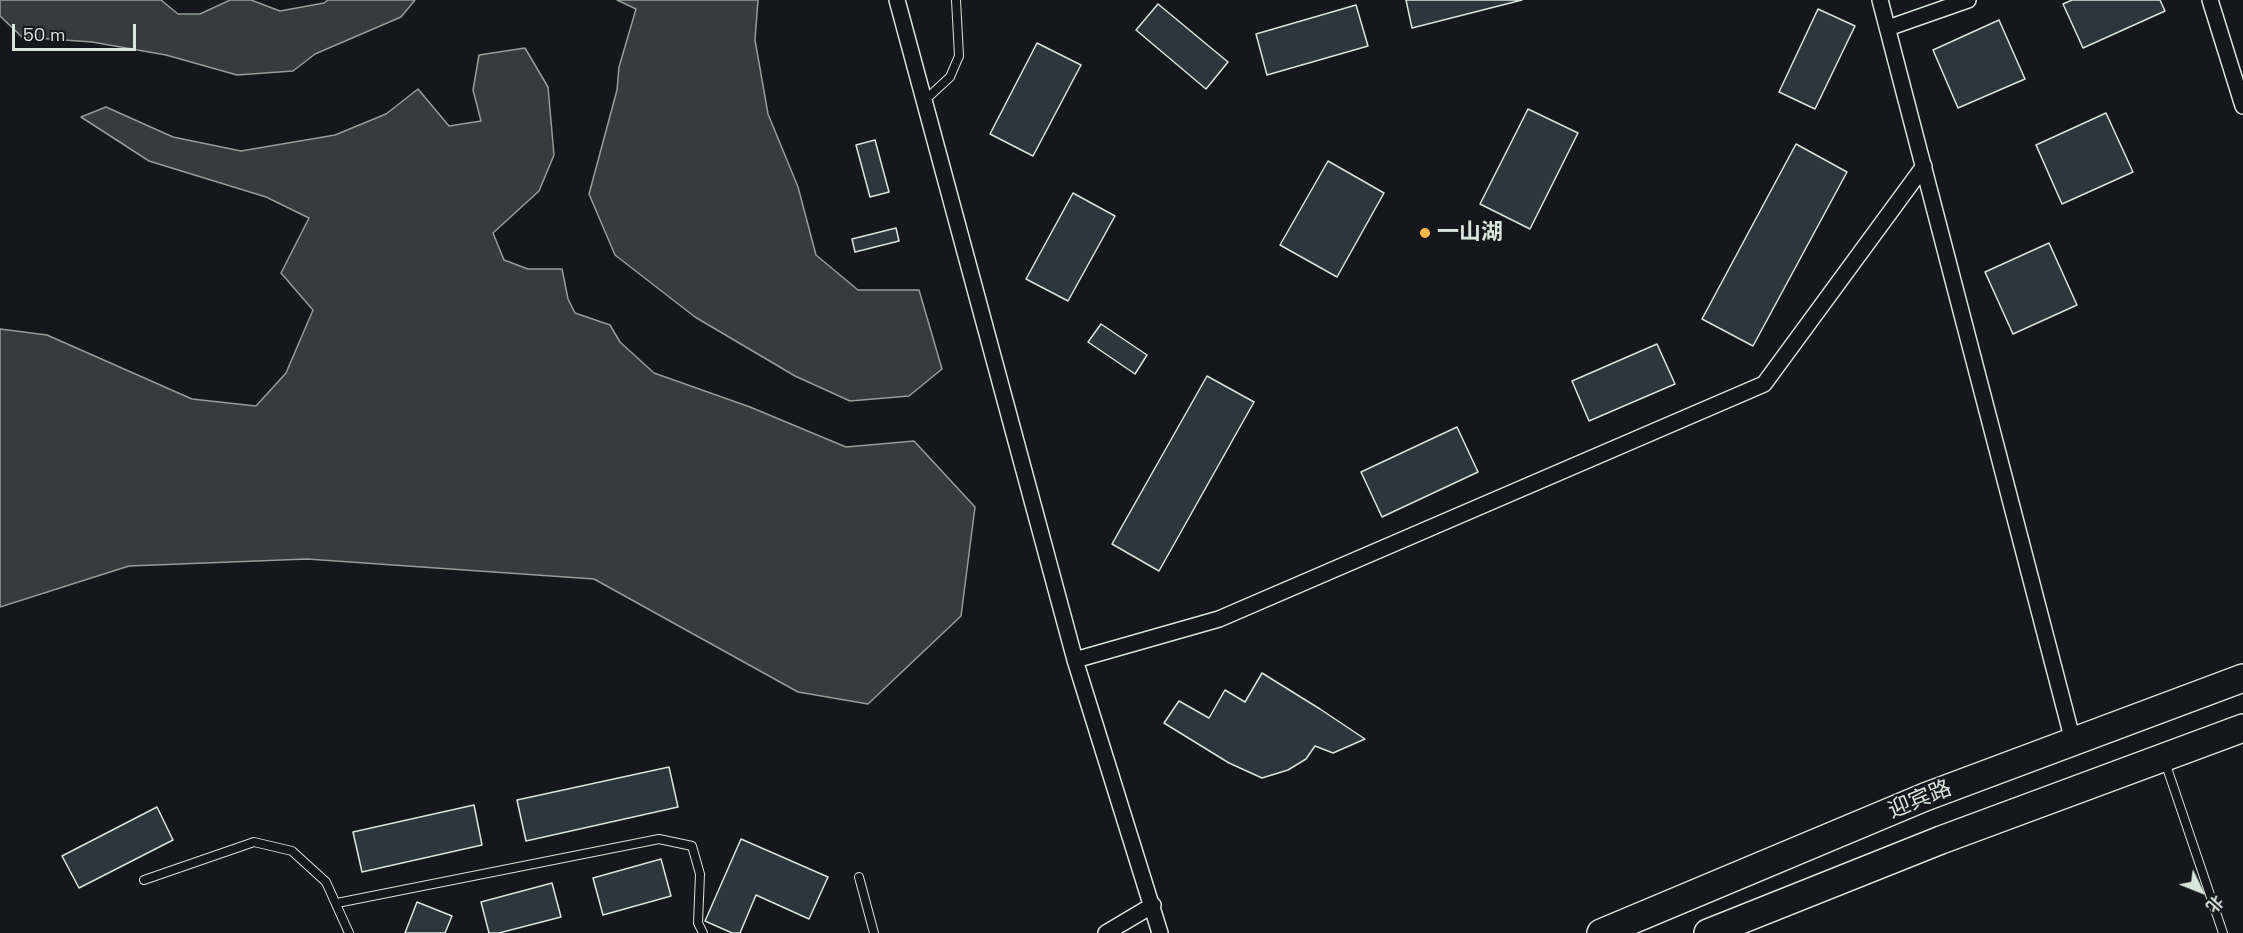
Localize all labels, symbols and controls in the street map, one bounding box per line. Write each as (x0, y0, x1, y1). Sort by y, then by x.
scale bar (15, 12, 140, 50)
text: 50 m (23, 23, 65, 46)
place label: 一山湖 (1437, 220, 1503, 246)
marker: 一山湖 (1418, 226, 1432, 240)
street label: 迎宾路 (1884, 775, 1956, 825)
north arrow (2171, 861, 2231, 921)
text: 北 (2201, 891, 2228, 917)

